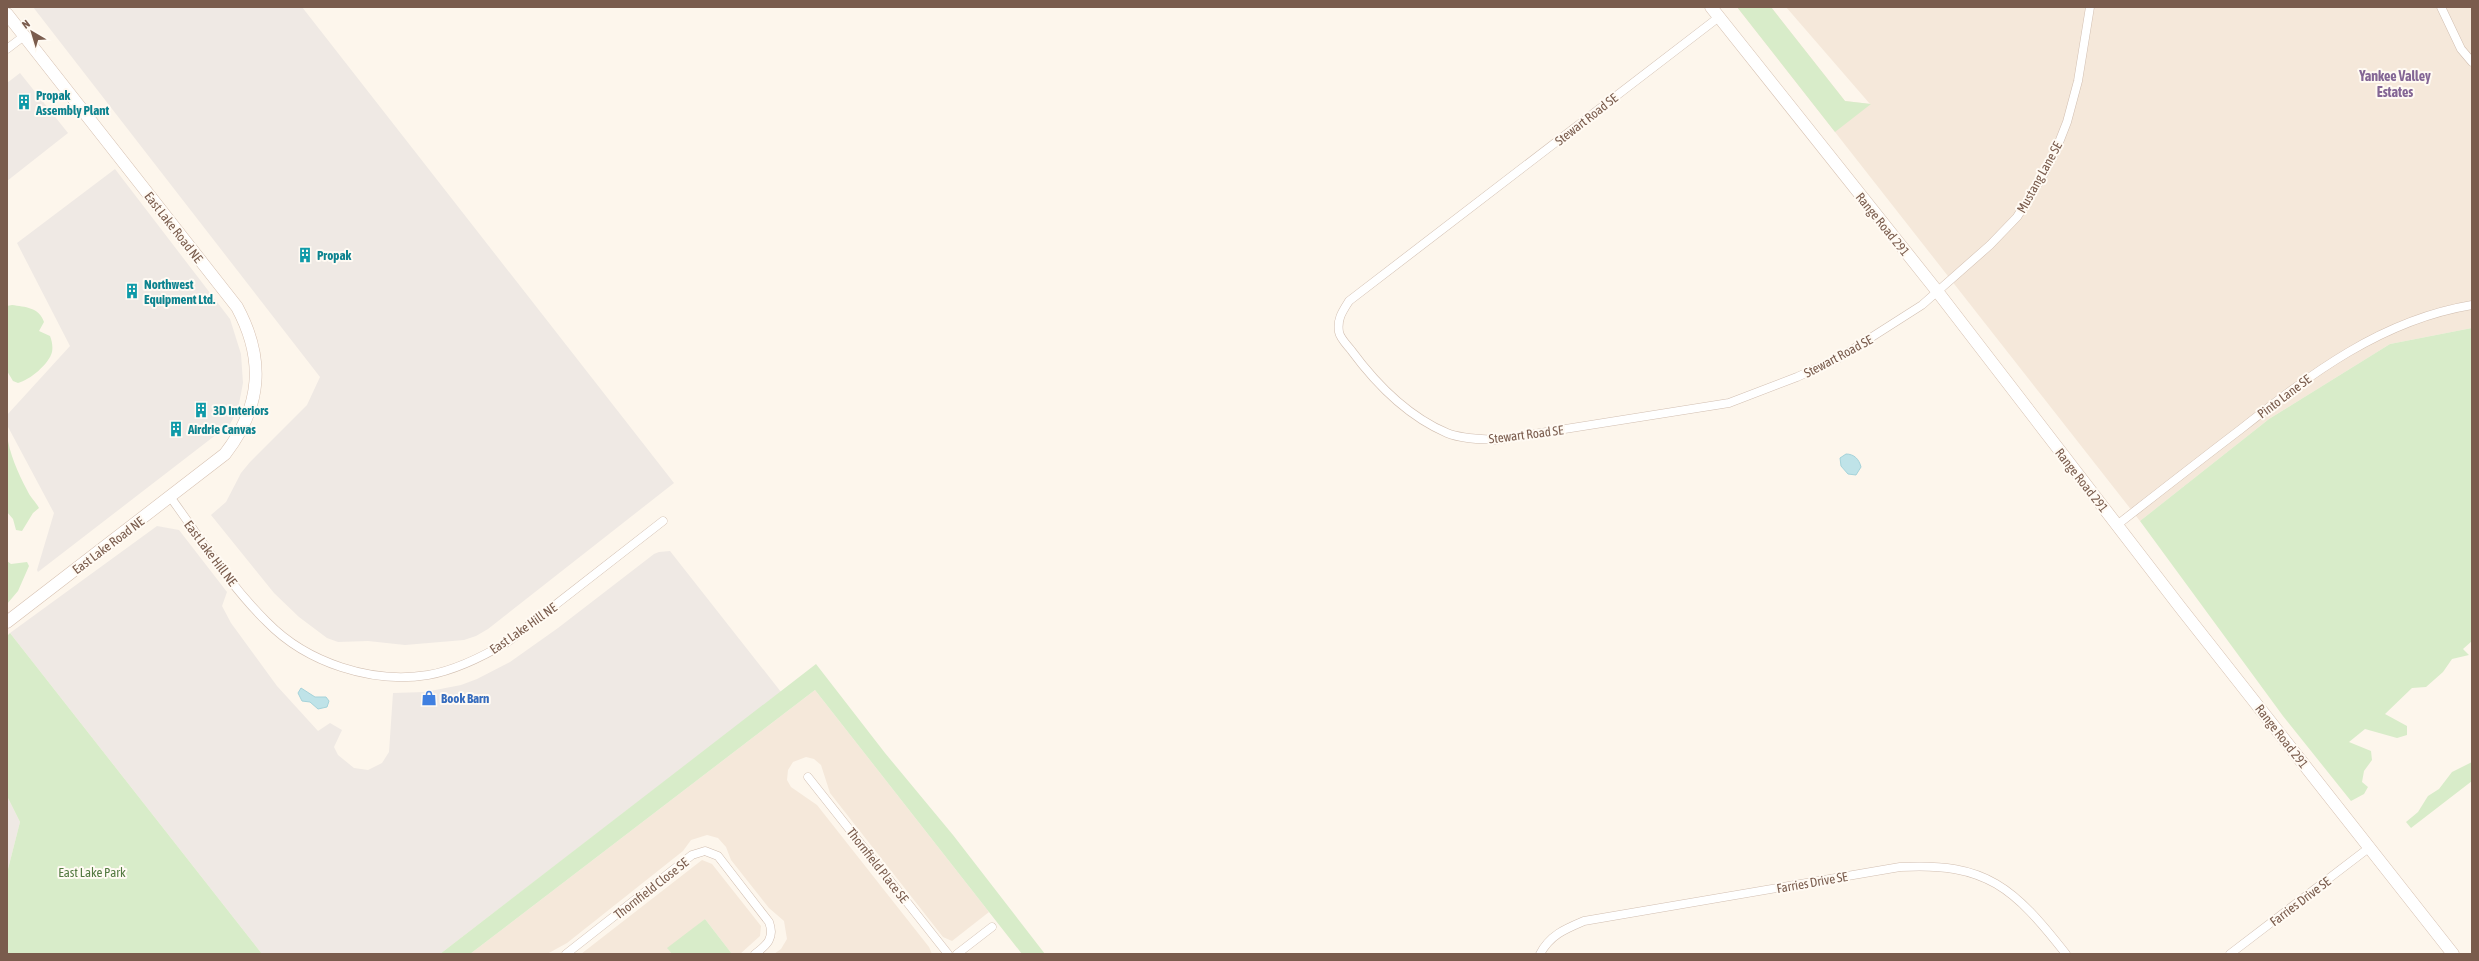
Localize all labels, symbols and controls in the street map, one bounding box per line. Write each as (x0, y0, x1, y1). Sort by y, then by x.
north arrow (12, 12, 52, 52)
text: N (20, 17, 32, 31)
district label: Yankee Valley Estates (2358, 68, 2431, 100)
place label: Propak Assembly Plant (35, 88, 110, 118)
street label: Stewart Road SE (1552, 90, 1621, 149)
building icon: Propak Assembly Plant (15, 93, 33, 111)
street label: Mustang Lane SE (2014, 139, 2065, 215)
street label: East Lake Road NE (141, 189, 206, 266)
street label: Range Road 291 (1853, 190, 1913, 259)
building icon: Propak (296, 246, 314, 264)
place label: Propak (317, 248, 352, 263)
place label: Northwest Equipment Ltd. (144, 277, 216, 307)
building icon: Northwest Equipment Ltd. (123, 282, 141, 300)
street label: Stewart Road SE (1801, 332, 1875, 381)
street label: Pinto Lane SE (2255, 371, 2314, 421)
building icon: 3D Interiors (192, 401, 210, 419)
place label: 3D Interiors (213, 403, 269, 418)
building icon: Airdrie Canvas (167, 420, 185, 438)
place label: Airdrie Canvas (187, 422, 256, 437)
street label: Stewart Road SE (1488, 422, 1565, 447)
street label: Range Road 291 (2052, 445, 2111, 515)
street label: East Lake Road NE (70, 513, 147, 577)
street label: East Lake Hill NE (181, 518, 240, 589)
street label: East Lake Hill NE (487, 600, 560, 657)
shop icon: Book Barn (420, 689, 438, 707)
place label: Book Barn (441, 691, 489, 706)
street label: Range Road 291 (2252, 701, 2311, 771)
street label: Thornfield Place SE (844, 825, 912, 906)
street label: Thornfield Close SE (611, 854, 692, 922)
park label: East Lake Park (58, 865, 126, 880)
street label: Farries Drive SE (1775, 869, 1849, 896)
street label: Farries Drive SE (2267, 873, 2334, 929)

